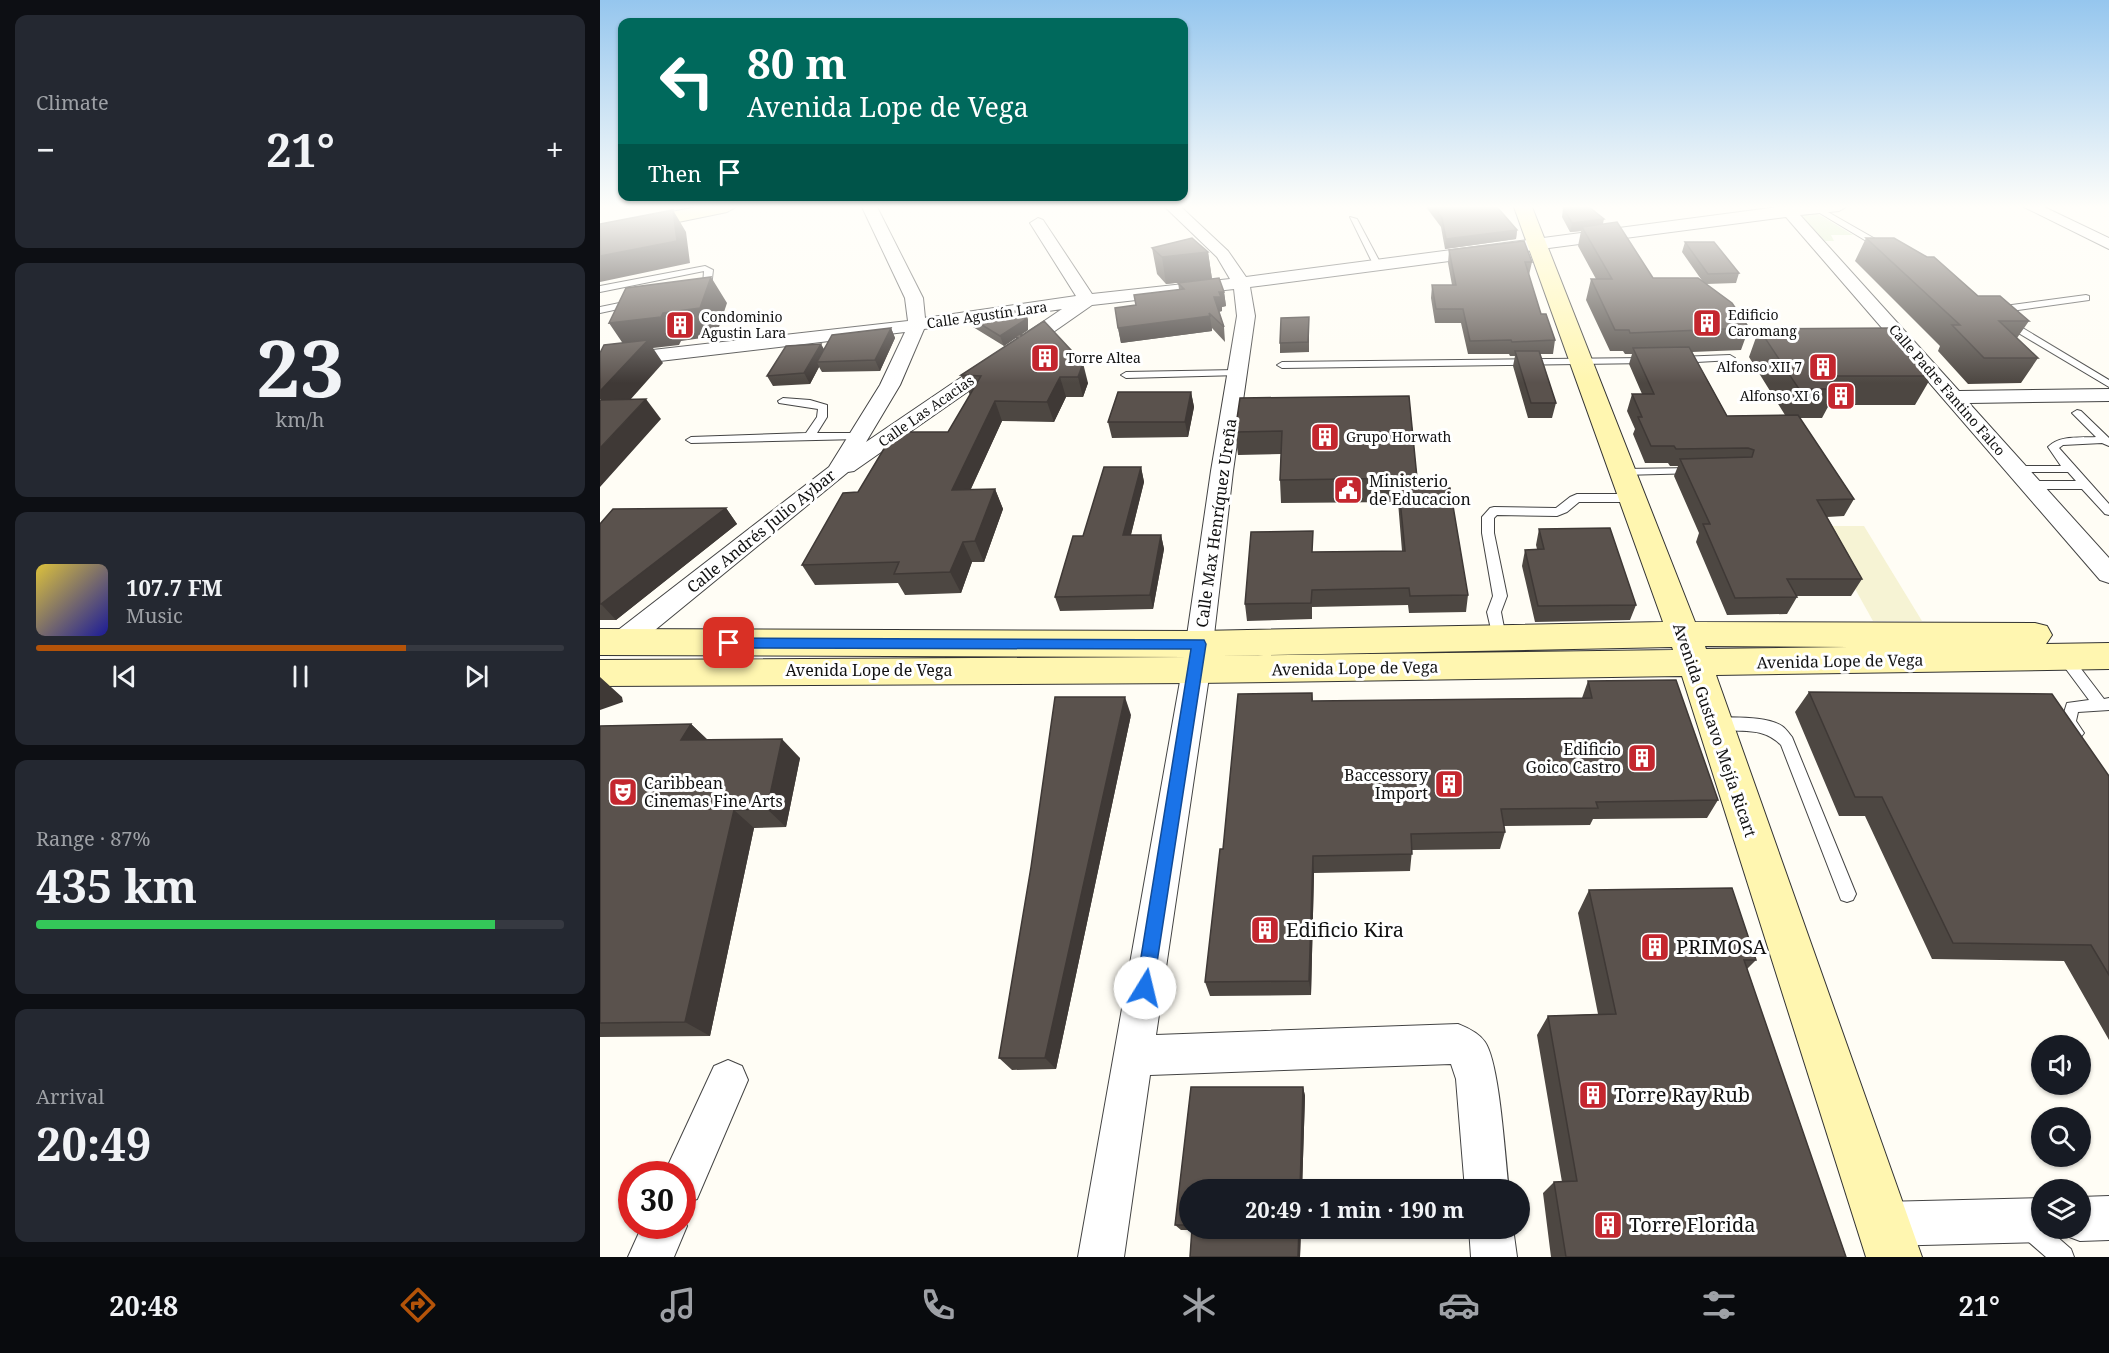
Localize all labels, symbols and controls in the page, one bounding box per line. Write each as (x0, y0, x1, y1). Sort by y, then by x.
text: 80 m (747, 34, 847, 91)
icon: left (648, 42, 726, 120)
text: Avenida Lope de Vega (747, 88, 1029, 125)
text: Climate (36, 89, 109, 116)
text: 21° (266, 119, 335, 180)
text: − (36, 127, 55, 172)
text: + (546, 127, 564, 172)
icon: arrive (713, 156, 746, 189)
text: Then (648, 158, 701, 188)
street label: Calle Agustín Lara (925, 297, 1049, 332)
place label: Edificio Caromang (1728, 305, 1797, 340)
place label: Condominio Agustin Lara (701, 307, 786, 342)
building icon: Edificio Caromang (1691, 307, 1723, 339)
building icon: Condominio Agustin Lara (664, 309, 696, 341)
text: 23 (256, 314, 344, 420)
street label: Calle Padre Fantino Falco (1885, 320, 2010, 460)
building icon: Torre Altea (1029, 342, 1061, 374)
place label: Torre Altea (1066, 348, 1141, 367)
building icon: Alfonso XII 7 (1807, 351, 1839, 383)
place label: Alfonso XII 7 (1717, 357, 1802, 376)
street label: Calle Las Acacias (874, 370, 977, 451)
building icon: Alfonso XI 6 (1825, 380, 1857, 412)
place label: Alfonso XI 6 (1740, 386, 1820, 405)
text: km/h (275, 406, 325, 433)
street label: Calle Max Henríquez Ureña (1190, 417, 1242, 629)
building icon: Grupo Horwath (1309, 421, 1341, 453)
place label: Grupo Horwath (1346, 427, 1451, 446)
street label: Calle Andrés Julio Aybar (682, 464, 840, 598)
place label: Ministerio de Educacion (1369, 470, 1471, 510)
public building icon: Ministerio de Educacion (1332, 474, 1364, 506)
text: 107.7 FM (126, 572, 223, 602)
text: Music (126, 602, 183, 629)
pin (703, 617, 754, 668)
street label: Avenida Gustavo Mejía Ricart (1668, 620, 1762, 840)
icon: arrive (712, 626, 745, 659)
street label: Avenida Lope de Vega (1756, 649, 1924, 673)
street label: Avenida Lope de Vega (1271, 656, 1439, 680)
street label: Avenida Lope de Vega (786, 659, 952, 681)
icon: previous (108, 660, 141, 693)
icon: pause (284, 660, 317, 693)
icon: next (460, 660, 493, 693)
place label: Edificio Goico Castro (1526, 738, 1621, 778)
building icon: Edificio Goico Castro (1626, 742, 1658, 774)
place label: Baccessory Import (1344, 764, 1429, 804)
building icon: Baccessory Import (1433, 768, 1465, 800)
place label: Caribbean Cinemas Fine Arts (644, 772, 783, 812)
theatre icon: Caribbean Cinemas Fine Arts (607, 776, 639, 808)
text: Range · 87% (36, 825, 150, 852)
text: 435 km (36, 855, 197, 916)
building icon: Edificio Kira (1249, 914, 1281, 946)
place label: Edificio Kira (1286, 916, 1404, 943)
building icon: PRIMOSA (1639, 931, 1671, 963)
place label: PRIMOSA (1676, 933, 1768, 960)
position arrow (1113, 956, 1177, 1020)
map controls (2031, 1035, 2091, 1239)
button: sound (2031, 1035, 2091, 1095)
building icon: Torre Ray Rub (1577, 1079, 1609, 1111)
place label: Torre Ray Rub (1614, 1081, 1750, 1108)
text: Arrival (36, 1083, 104, 1110)
button: search (2031, 1107, 2091, 1167)
text: 20:49 (36, 1113, 151, 1174)
speed limit sign: 30 (618, 1161, 696, 1239)
button: layers (2031, 1179, 2091, 1239)
text: 20:49 · 1 min · 190 m (1245, 1194, 1464, 1224)
building icon: Torre Florida (1592, 1209, 1624, 1241)
place label: Torre Florida (1629, 1211, 1755, 1238)
icon: directions (397, 1284, 439, 1326)
icon: music (657, 1284, 699, 1326)
icon: phone (917, 1284, 959, 1326)
icon: climate (1178, 1284, 1220, 1326)
icon: car (1438, 1284, 1480, 1326)
icon: filters (1698, 1284, 1740, 1326)
text: 20:48 (109, 1287, 178, 1324)
text: 21° (1958, 1287, 2000, 1324)

